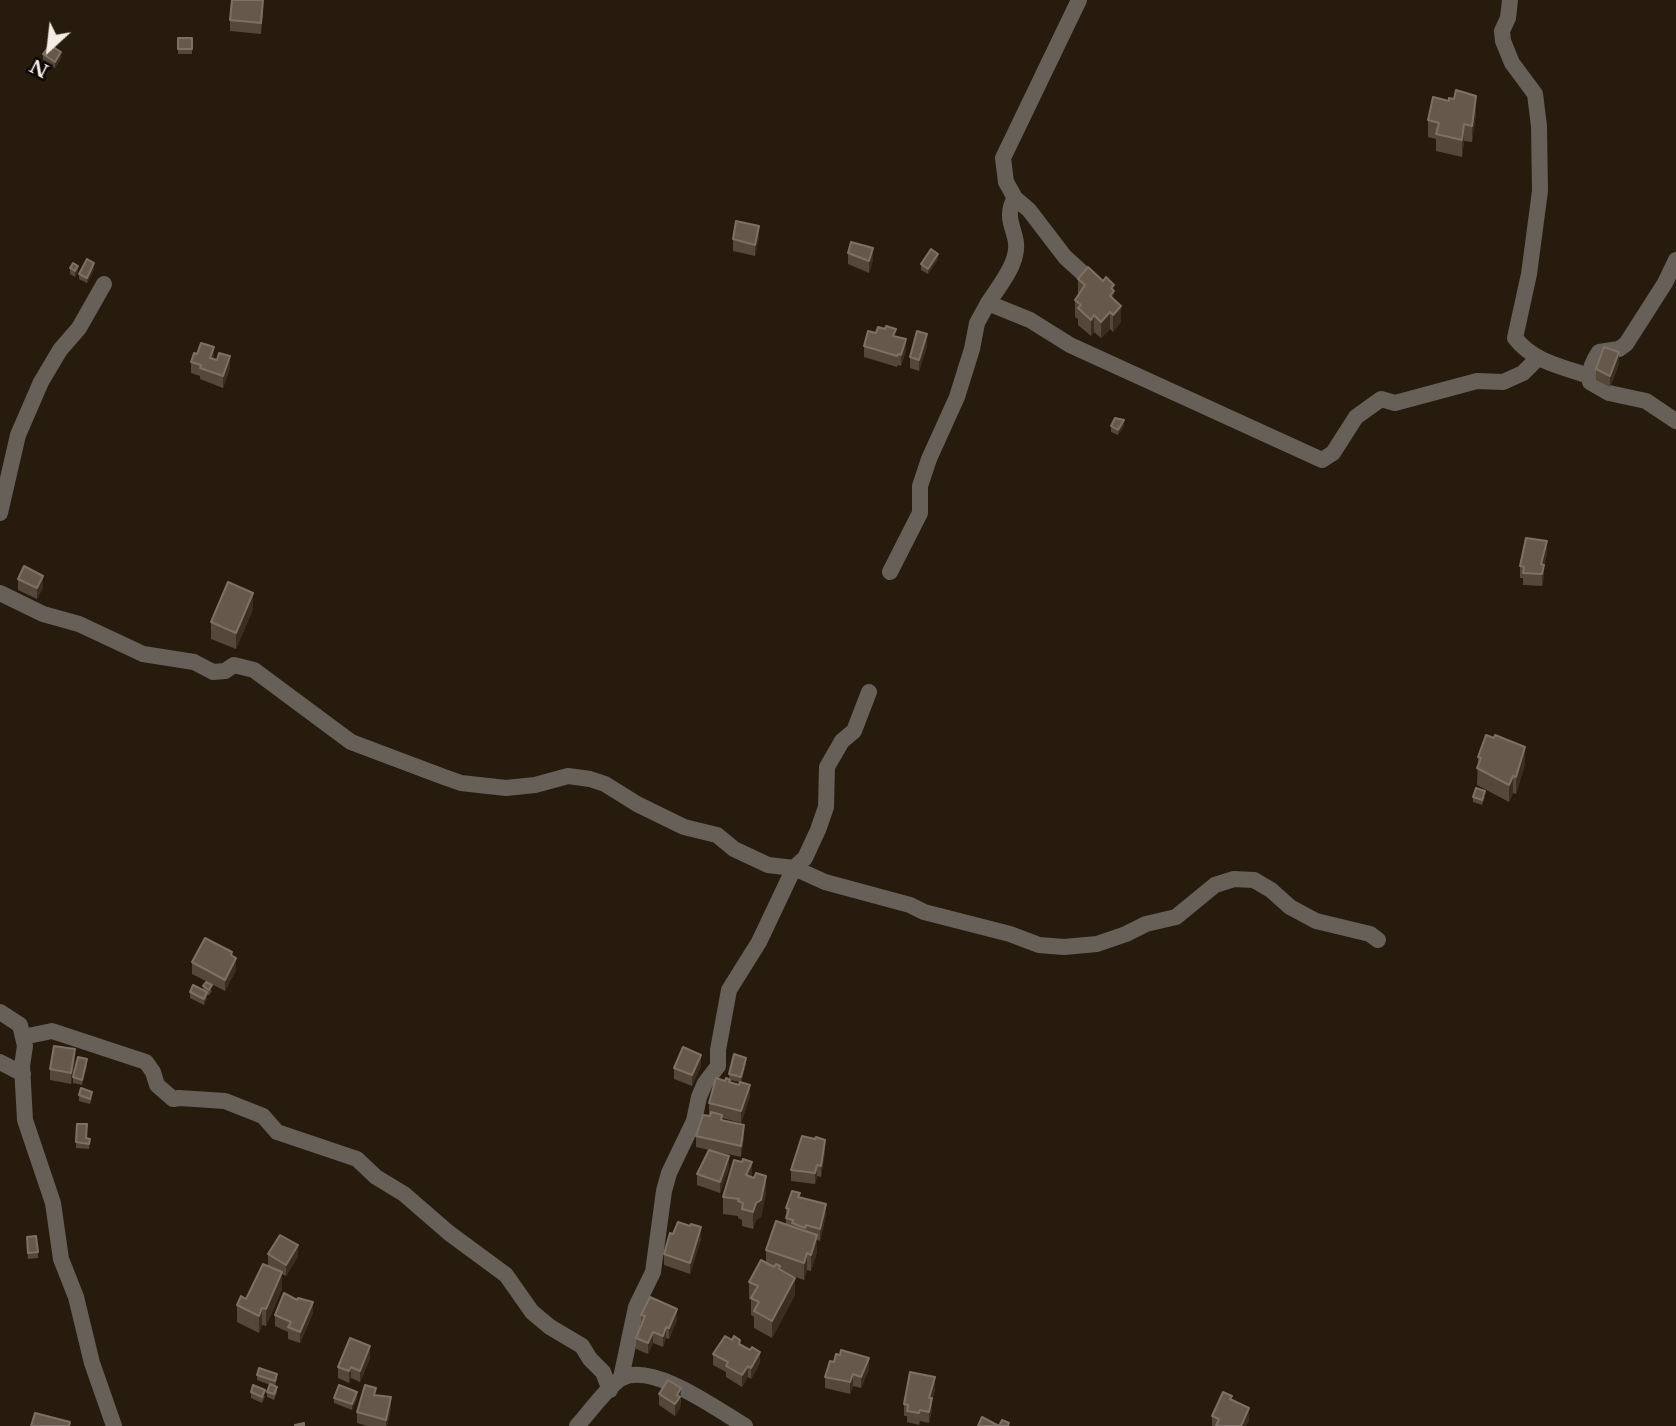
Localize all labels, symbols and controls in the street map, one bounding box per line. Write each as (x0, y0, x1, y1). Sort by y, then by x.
north arrow (14, 14, 84, 84)
text: N (26, 54, 52, 82)

